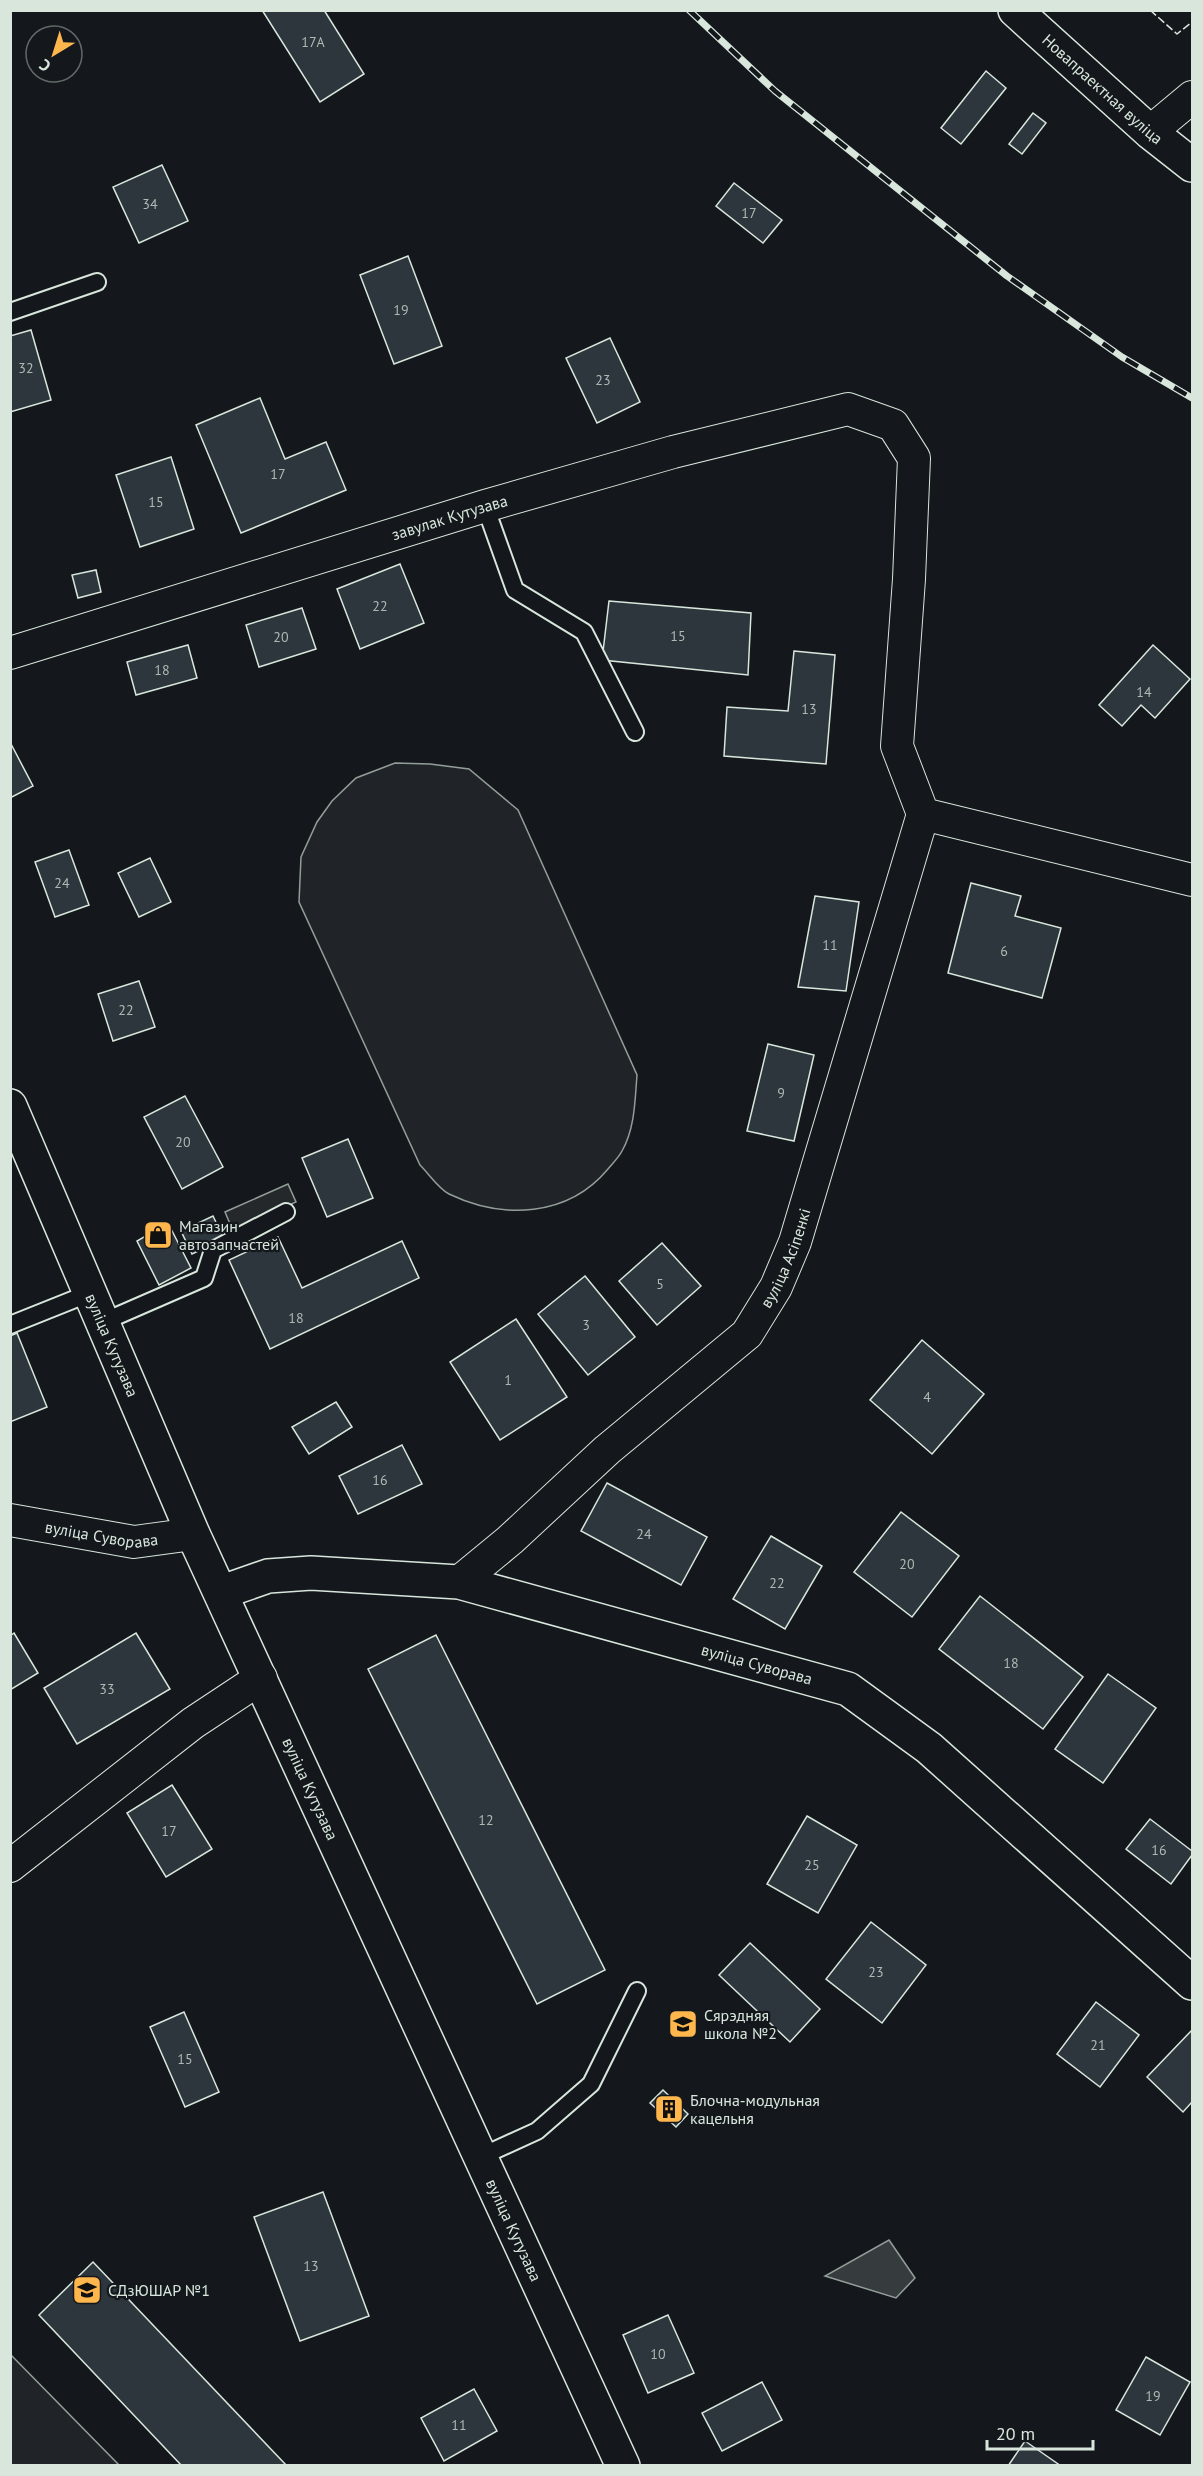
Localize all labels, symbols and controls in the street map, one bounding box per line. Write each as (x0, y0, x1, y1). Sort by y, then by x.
north arrow (24, 24, 84, 84)
street label: Новапраектная вуліца (1038, 30, 1167, 148)
house number: 17А (301, 33, 326, 51)
text: С (35, 55, 54, 76)
house number: 34 (142, 195, 158, 213)
house number: 17 (741, 204, 757, 222)
house number: 19 (393, 301, 409, 319)
house number: 32 (18, 359, 34, 377)
house number: 23 (595, 371, 611, 389)
house number: 17 (270, 465, 286, 483)
street label: завулак Кутузава (389, 490, 510, 544)
house number: 15 (148, 493, 164, 511)
house number: 22 (372, 597, 388, 615)
house number: 15 (670, 627, 686, 645)
house number: 20 (273, 628, 289, 646)
house number: 18 (154, 661, 170, 679)
house number: 14 (1136, 683, 1152, 701)
house number: 13 (801, 700, 817, 718)
house number: 24 (54, 874, 70, 892)
house number: 11 (822, 936, 838, 954)
house number: 6 (1000, 942, 1008, 960)
house number: 22 (118, 1001, 134, 1019)
house number: 9 (777, 1084, 785, 1102)
house number: 20 (175, 1133, 191, 1151)
street label: вуліца Асіпенкі (756, 1206, 815, 1311)
place label: Магазин автозапчастей (179, 1216, 279, 1254)
shop icon: Магазин автозапчастей (142, 1219, 174, 1251)
house number: 5 (656, 1275, 664, 1293)
street label: вуліца Кутузава (81, 1290, 143, 1400)
house number: 18 (288, 1309, 304, 1327)
house number: 3 (582, 1316, 590, 1334)
house number: 1 (504, 1371, 512, 1389)
house number: 4 (923, 1388, 931, 1406)
house number: 16 (372, 1471, 388, 1489)
street label: вуліца Суворава (44, 1516, 159, 1552)
house number: 24 (636, 1525, 652, 1543)
house number: 20 (899, 1555, 915, 1573)
house number: 22 (769, 1574, 785, 1592)
street label: вуліца Суворава (699, 1639, 815, 1689)
house number: 18 (1003, 1654, 1019, 1672)
house number: 33 (99, 1680, 115, 1698)
street label: вуліца Кутузава (278, 1734, 343, 1843)
house number: 12 (478, 1811, 494, 1829)
house number: 17 (161, 1822, 177, 1840)
house number: 16 (1151, 1841, 1167, 1859)
house number: 25 (804, 1856, 820, 1874)
house number: 23 (868, 1963, 884, 1981)
place label: Сярэдняя школа №2 (704, 2005, 777, 2043)
school or university icon: Сярэдняя школа №2 (667, 2008, 699, 2040)
house number: 21 (1090, 2036, 1106, 2054)
house number: 15 (177, 2050, 193, 2068)
place label: Блочна-модульная кацельня (690, 2090, 820, 2128)
building icon: Блочна-модульная кацельня (653, 2093, 685, 2125)
street label: вуліца Кутузава (482, 2176, 546, 2284)
house number: 13 (303, 2257, 319, 2275)
school or university icon: СДзЮШАР №1 (71, 2274, 103, 2306)
place label: СДзЮШАР №1 (108, 2280, 210, 2300)
house number: 10 (650, 2345, 666, 2363)
house number: 19 (1145, 2387, 1161, 2405)
scale bar (987, 2413, 1094, 2451)
house number: 11 (451, 2416, 467, 2434)
text: 20 m (996, 2422, 1035, 2445)

